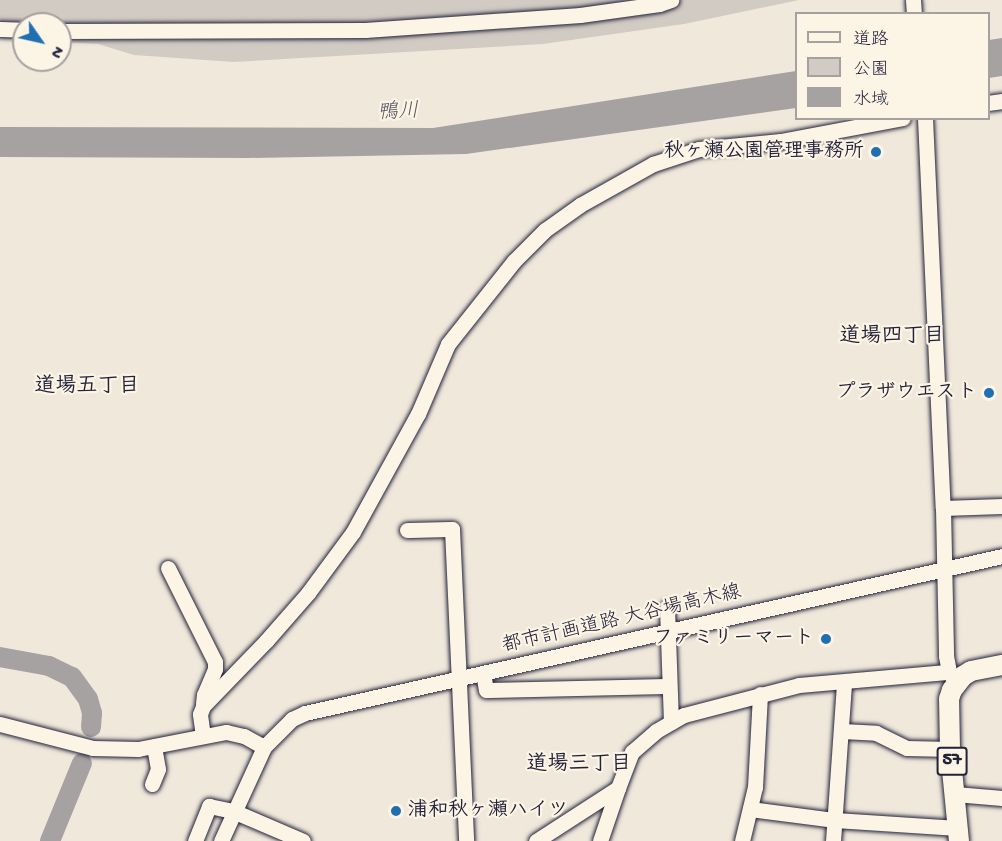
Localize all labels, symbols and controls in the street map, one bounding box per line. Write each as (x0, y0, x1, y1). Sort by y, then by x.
north arrow (12, 12, 72, 72)
legend (795, 12, 990, 120)
text: 道路 (853, 30, 889, 51)
text: N (45, 42, 66, 61)
text: 公園 (853, 60, 889, 81)
text: 水域 (853, 90, 889, 111)
water label: 鴨川 (376, 100, 420, 128)
place label: 秋ヶ瀬公園管理事務所 (664, 140, 864, 164)
marker: 秋ヶ瀬公園管理事務所 (869, 145, 883, 159)
district label: 道場四丁目 (840, 325, 944, 351)
district label: 道場五丁目 (35, 375, 139, 401)
place label: プラザウエスト (837, 381, 977, 405)
marker: プラザウエスト (982, 386, 996, 400)
street label: 都市計画道路 大谷場高木線 (500, 581, 744, 659)
place label: ファミリーマート (654, 627, 814, 651)
marker: ファミリーマート (819, 632, 833, 646)
road number: 57 (936, 746, 968, 776)
district label: 道場三丁目 (527, 753, 631, 779)
place label: 浦和秋ヶ瀬ハイツ (408, 799, 568, 823)
marker: 浦和秋ヶ瀬ハイツ (389, 804, 403, 818)

